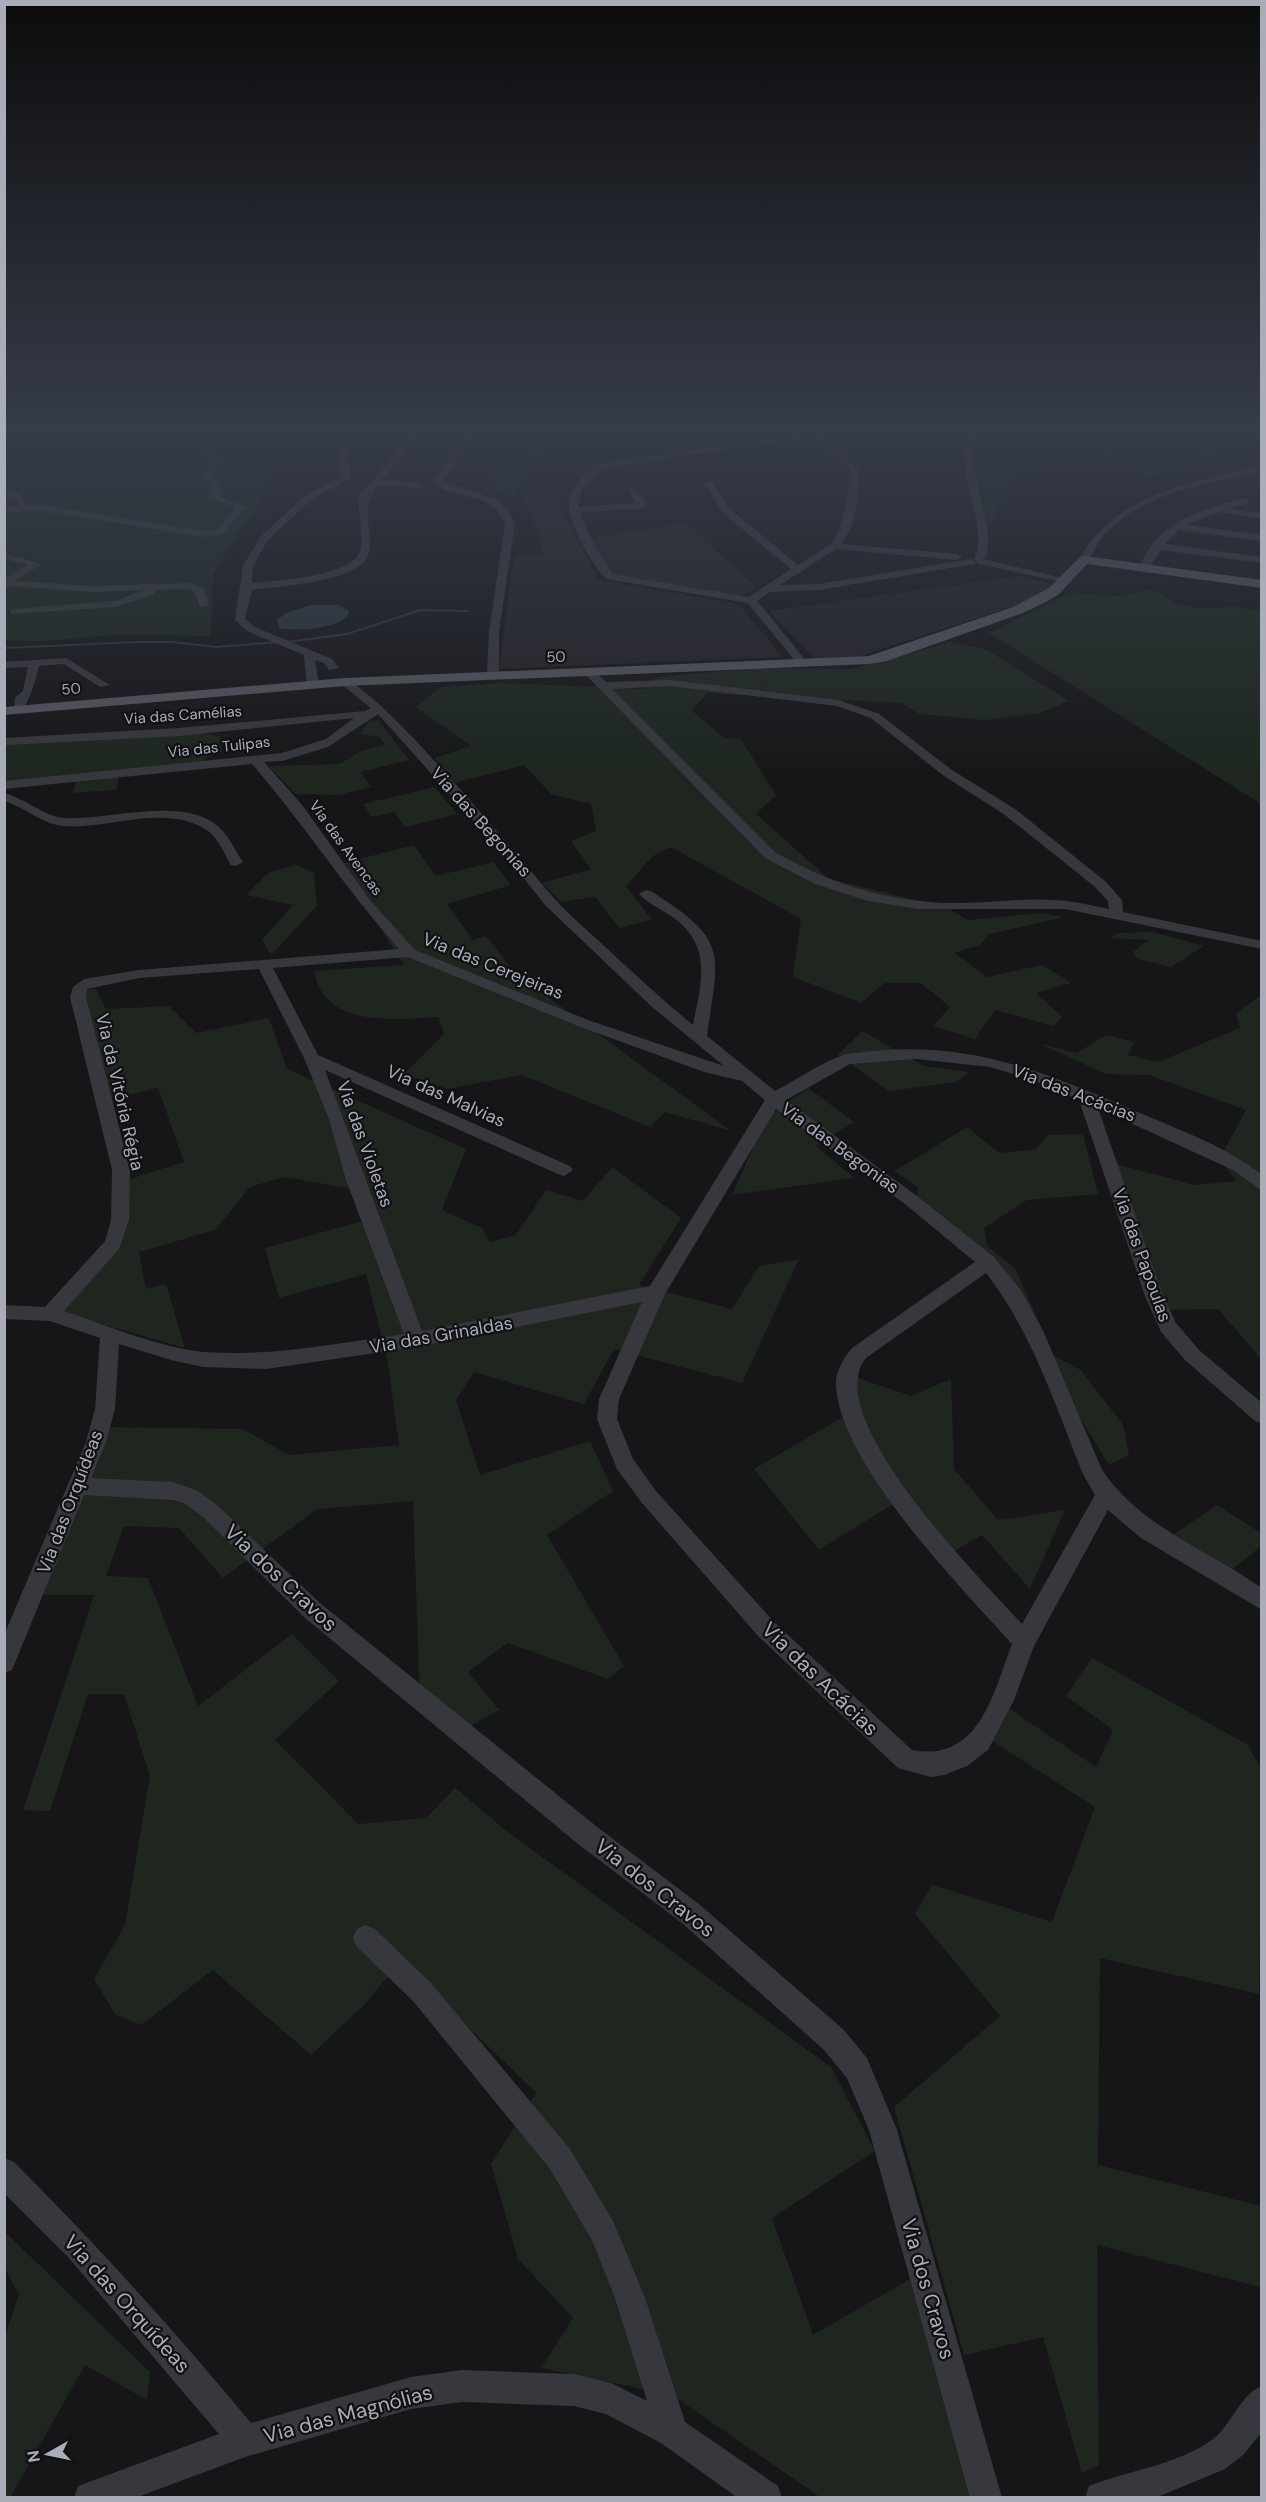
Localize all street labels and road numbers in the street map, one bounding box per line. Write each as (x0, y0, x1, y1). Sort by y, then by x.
street label: 50 (546, 647, 566, 667)
street label: 50 (60, 678, 82, 700)
street label: Via das Camélias (123, 701, 243, 729)
street label: Via das Tulipas (167, 732, 271, 762)
street label: Via das Begonias (425, 762, 537, 882)
street label: Via das Avencas (305, 796, 387, 900)
street label: Via das Cerejeiras (419, 927, 567, 1005)
street label: Via da Vitória Régia (90, 1011, 150, 1173)
street label: Via das Acácias (1009, 1058, 1139, 1128)
street label: Via das Malvias (383, 1059, 509, 1133)
street label: Via das Violetas (331, 1078, 399, 1210)
street label: Via das Begonias (776, 1097, 904, 1199)
street label: Via das Papoulas (1107, 1185, 1177, 1325)
street label: Via das Grinaldas (368, 1311, 514, 1359)
street label: Via das Orquídeas (32, 1427, 108, 1577)
street label: Via dos Cravos (218, 1518, 344, 1638)
street label: Via das Acácias (755, 1616, 885, 1742)
street label: Via dos Cravos (589, 1832, 721, 1944)
street label: Via dos Cravos (895, 2215, 961, 2363)
street label: Via das Orquídeas (57, 2229, 197, 2379)
street label: Via das Magnólias (260, 2378, 436, 2450)

